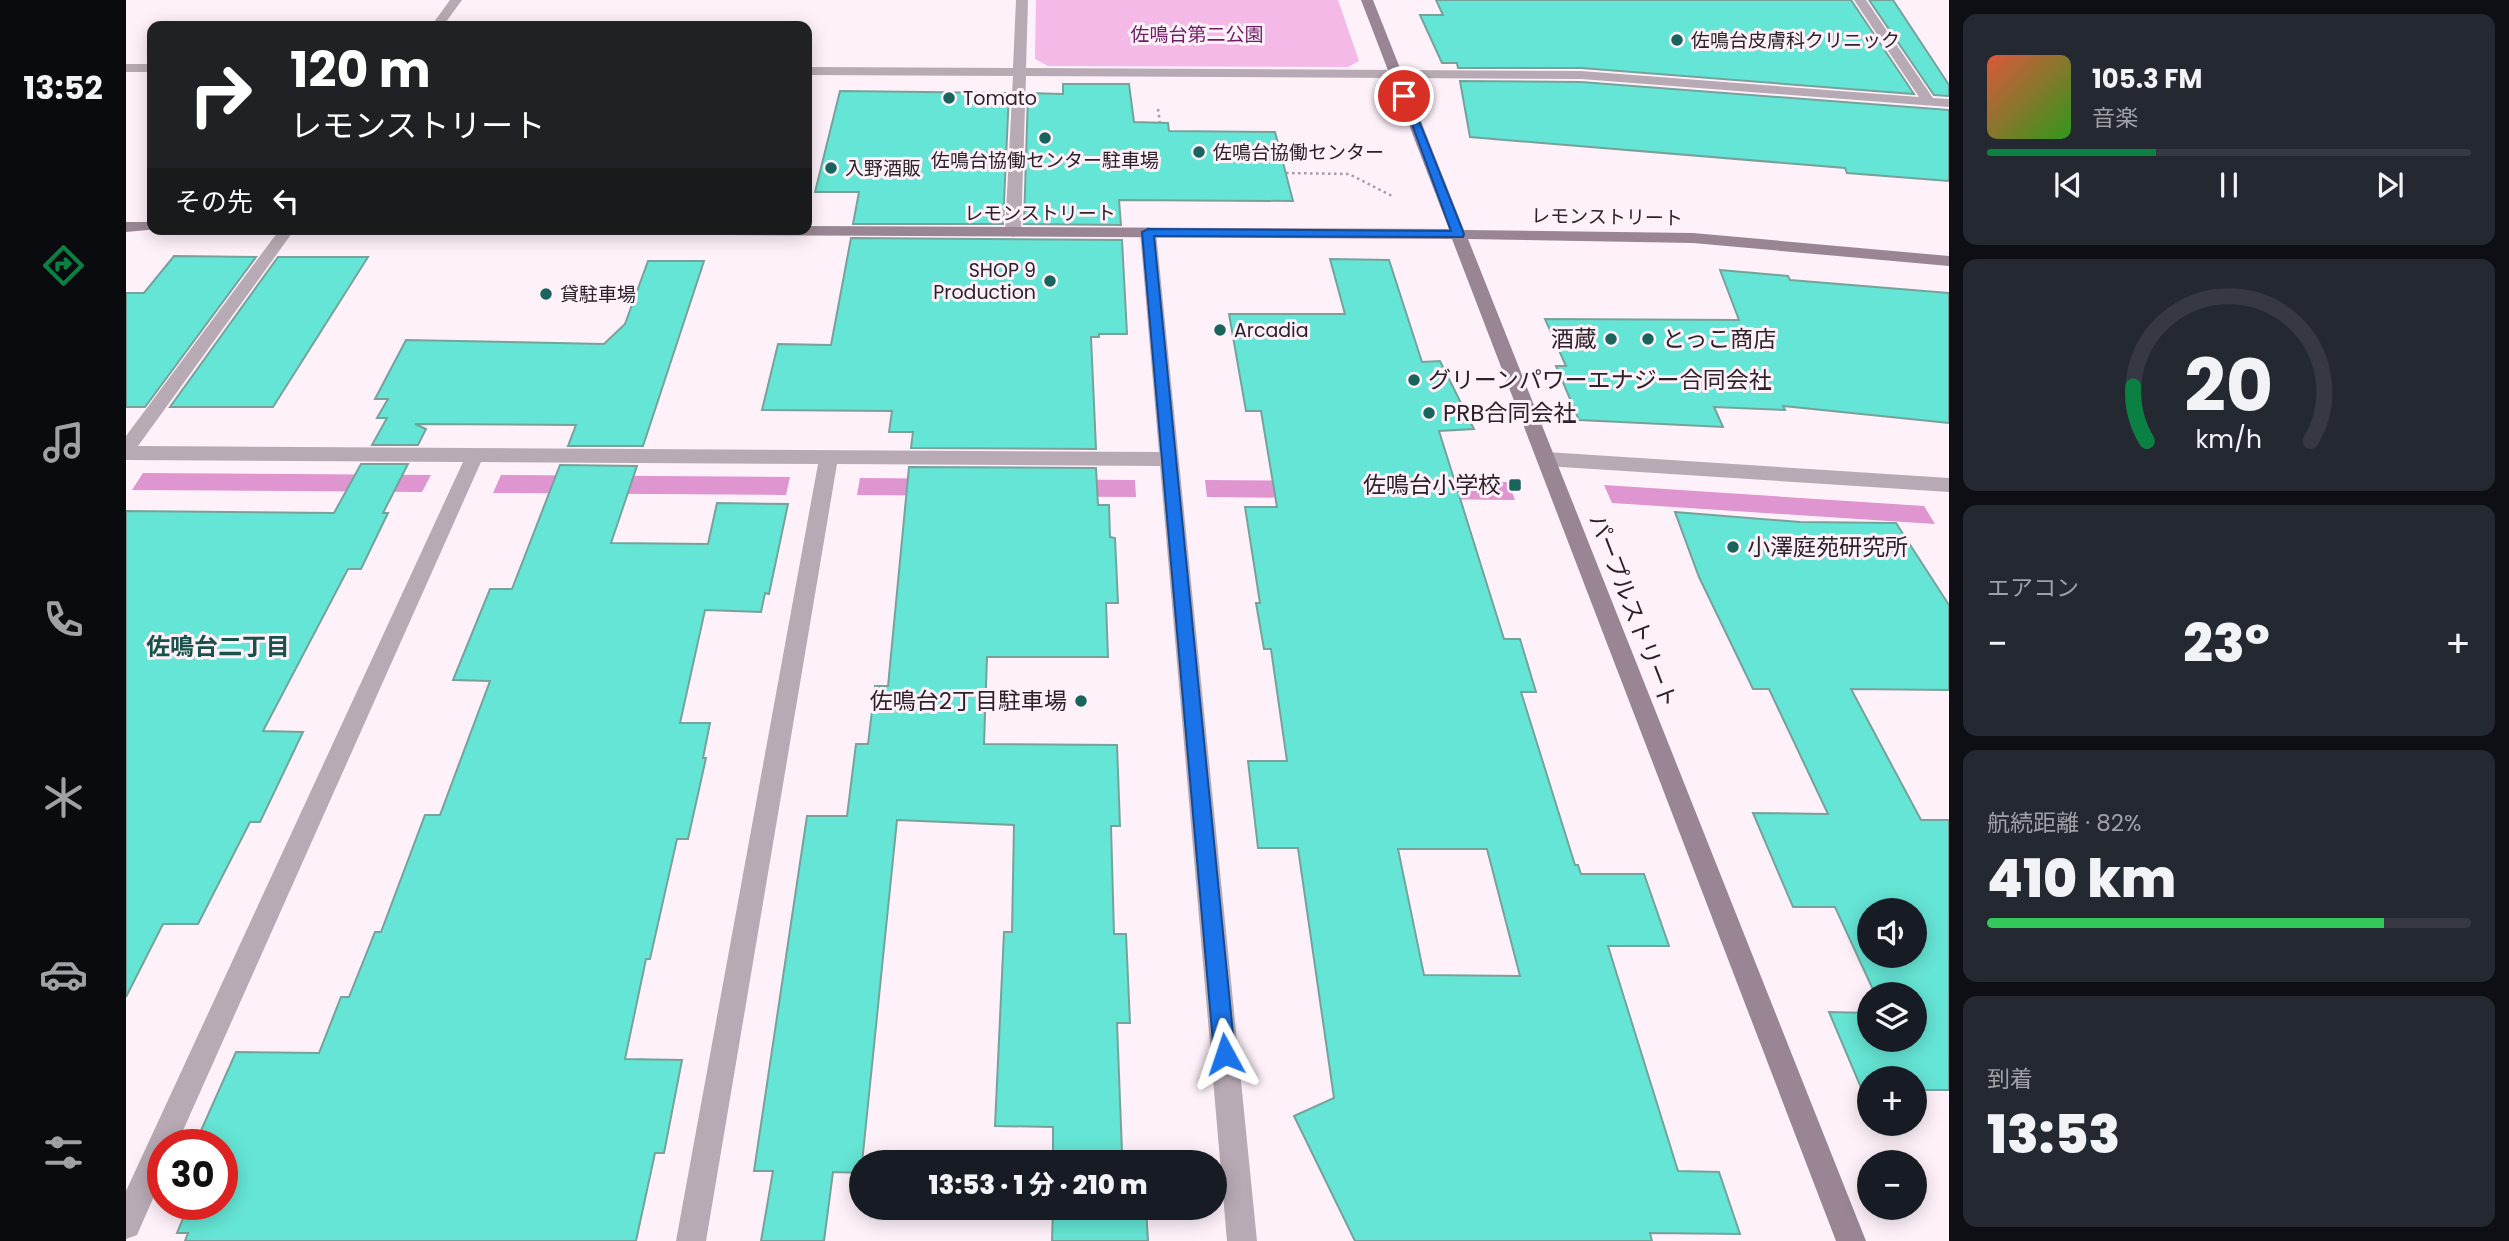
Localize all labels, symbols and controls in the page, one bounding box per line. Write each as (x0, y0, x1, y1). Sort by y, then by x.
park label: 佐鳴台第二公園 (1130, 21, 1264, 48)
place label: 佐鳴台皮膚科クリニック (1691, 27, 1900, 54)
marker: 佐鳴台皮膚科クリニック (1669, 32, 1685, 48)
text: 120 m (290, 36, 431, 104)
icon: right (175, 49, 266, 140)
text: 105.3 FM (2092, 61, 2202, 97)
text: 13:52 (23, 65, 103, 110)
pin (1374, 66, 1434, 126)
icon: arrive (1385, 77, 1423, 115)
place label: Tomato (963, 85, 1037, 112)
marker: Tomato (941, 90, 957, 106)
text: 音楽 (2092, 102, 2138, 134)
text: レモンストリート (290, 103, 545, 148)
marker: 佐鳴台協働センター駐車場 (1037, 130, 1053, 146)
place label: 佐鳴台協働センター (1213, 139, 1384, 166)
marker: 佐鳴台協働センター (1191, 144, 1207, 160)
place label: 佐鳴台協働センター駐車場 (931, 147, 1159, 174)
place label: 入野酒販 (845, 155, 921, 182)
marker: 入野酒販 (823, 160, 839, 176)
icon: previous (2049, 166, 2087, 204)
icon: pause (2210, 166, 2248, 204)
icon: next (2371, 166, 2409, 204)
icon: left (267, 182, 305, 220)
text: その先 (175, 184, 253, 220)
street label: レモンストリート (964, 200, 1116, 227)
street label: レモンストリート (1531, 202, 1683, 232)
icon: directions (39, 241, 88, 290)
place label: SHOP 9 Production (933, 257, 1036, 306)
marker: SHOP 9 Production (1042, 273, 1058, 289)
place label: 貸駐車場 (560, 281, 636, 308)
marker: 貸駐車場 (538, 286, 554, 302)
place label: Arcadia (1234, 317, 1309, 344)
marker: Arcadia (1212, 322, 1228, 338)
place label: 酒蔵 (1551, 323, 1597, 355)
place label: とっこ商店 (1662, 323, 1776, 355)
marker: 酒蔵 (1603, 331, 1619, 347)
marker: とっこ商店 (1640, 331, 1656, 347)
text: 20 (2184, 336, 2274, 437)
place label: グリーンパワーエナジー合同会社 (1428, 364, 1772, 396)
marker: グリーンパワーエナジー合同会社 (1406, 372, 1422, 388)
place label: PRB合同会社 (1443, 397, 1576, 429)
marker: PRB合同会社 (1421, 405, 1437, 421)
icon: music (39, 418, 88, 467)
text: km/h (2196, 422, 2262, 457)
place label: 佐鳴台小学校 (1363, 469, 1501, 501)
marker: 佐鳴台小学校 (1507, 477, 1523, 493)
street label: パープルストリート (1581, 509, 1685, 713)
place label: 小澤庭苑研究所 (1747, 531, 1908, 563)
marker: 小澤庭苑研究所 (1725, 539, 1741, 555)
text: エアコン (1987, 572, 2079, 604)
icon: phone (39, 595, 88, 644)
text: 23° (2183, 607, 2270, 680)
text: − (1987, 617, 2008, 670)
text: + (2445, 617, 2471, 670)
district label: 佐鳴台二丁目 (146, 630, 290, 663)
place label: 佐鳴台2丁目駐車場 (870, 685, 1067, 717)
marker: 佐鳴台2丁目駐車場 (1073, 693, 1089, 709)
icon: climate (39, 773, 88, 822)
text: 航続距離 · 82% (1987, 807, 2141, 839)
text: 410 km (1987, 842, 2176, 915)
map controls (1857, 898, 1927, 1220)
button: sound (1857, 898, 1927, 968)
icon: car (39, 950, 88, 999)
button: layers (1857, 982, 1927, 1052)
position arrow (1188, 1017, 1262, 1091)
text: 到着 (1987, 1063, 2033, 1095)
button: + (1857, 1066, 1927, 1136)
text: 13:53 (1987, 1098, 2120, 1171)
icon: filters (39, 1128, 88, 1177)
speed limit sign: 30 (147, 1129, 238, 1220)
button: − (1857, 1150, 1927, 1220)
text: 13:53 · 1 分 · 210 m (928, 1167, 1148, 1203)

